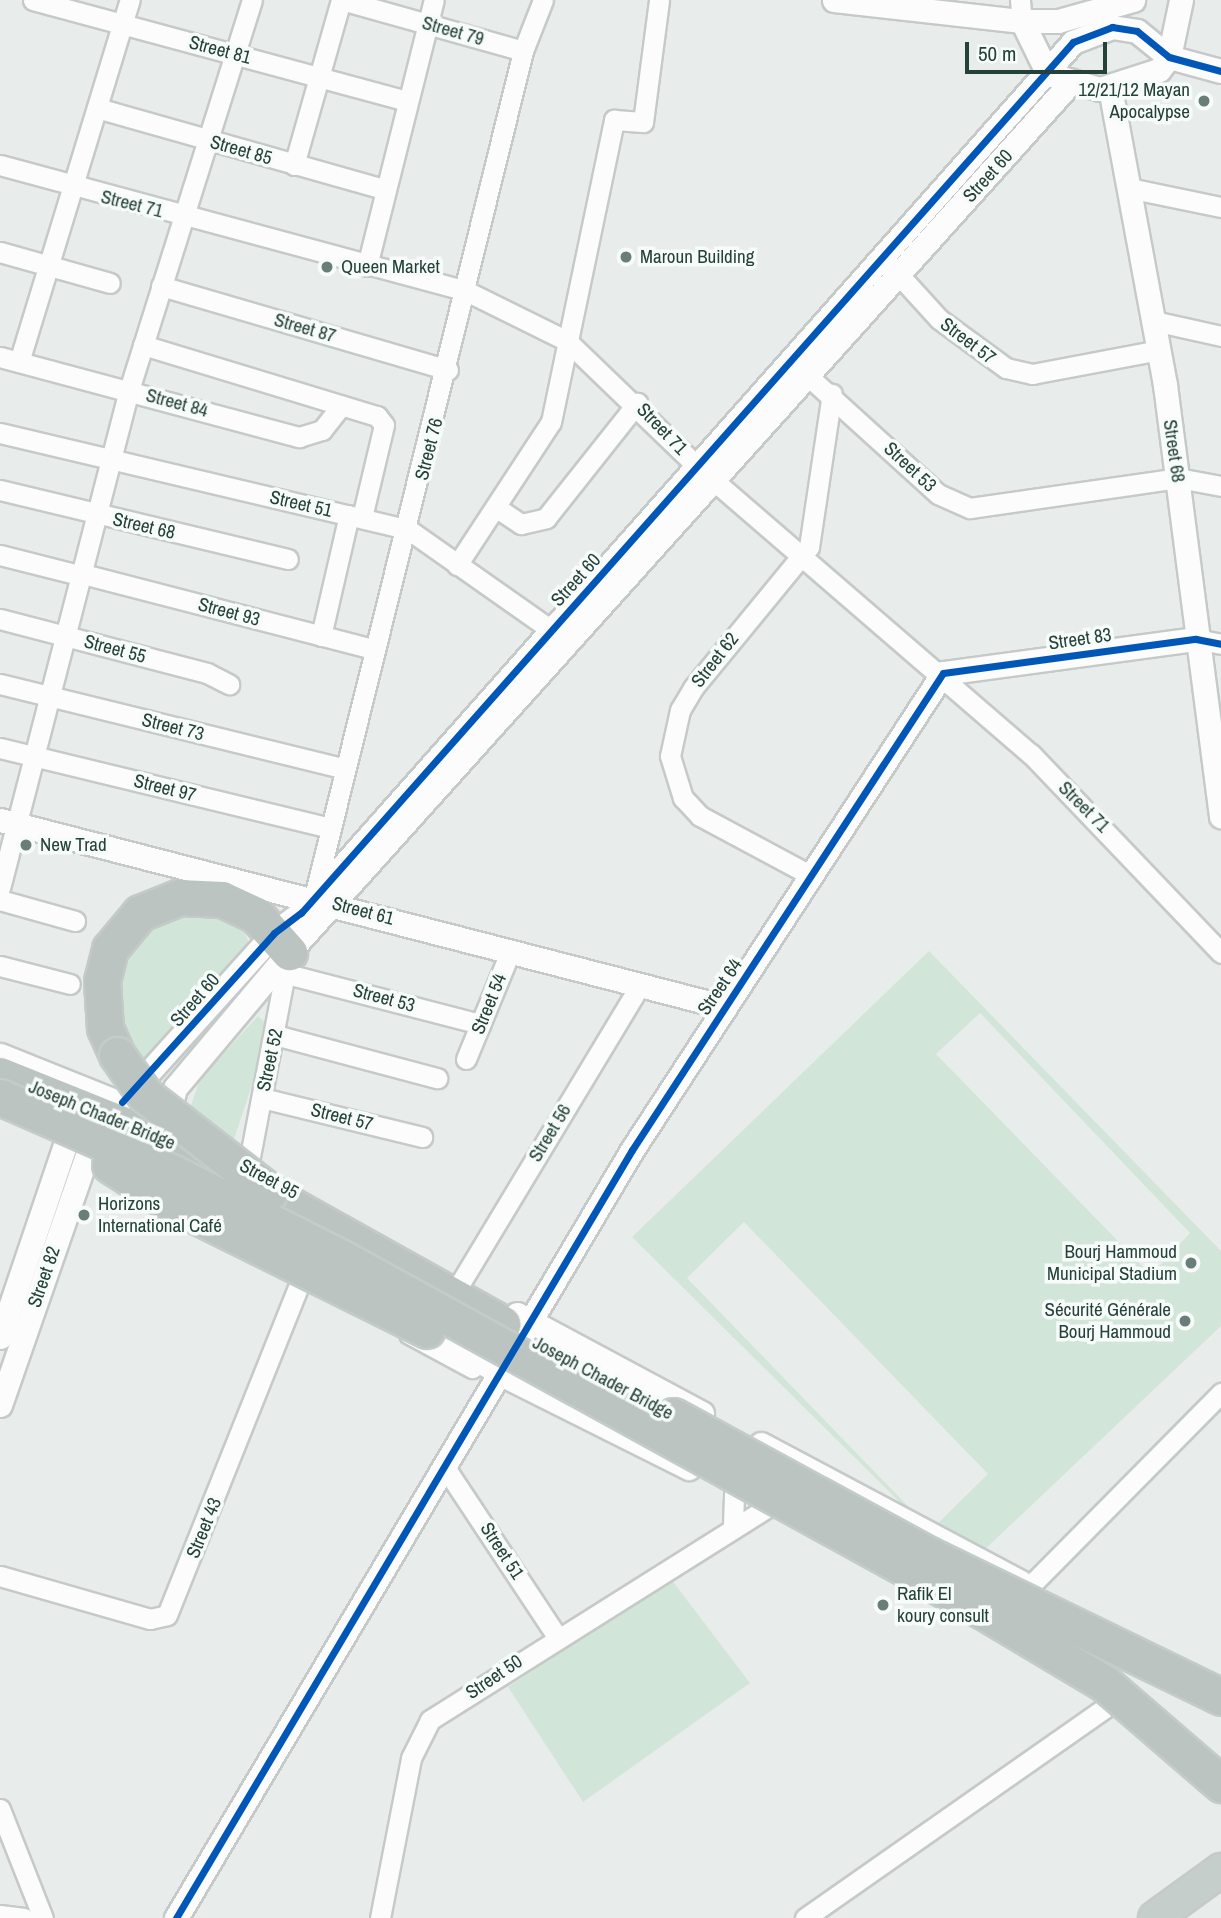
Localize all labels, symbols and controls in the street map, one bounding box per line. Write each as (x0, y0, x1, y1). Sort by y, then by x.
street label: Street 79 (419, 11, 487, 51)
scale bar (969, 28, 1111, 72)
street label: Street 81 (187, 31, 253, 69)
text: 50 m (978, 39, 1016, 68)
place label: 12/21/12 Mayan Apocalypse (1078, 79, 1190, 123)
marker: 12/21/12 Mayan Apocalypse (1196, 93, 1212, 109)
street label: Street 85 (207, 130, 275, 170)
street label: Street 60 (958, 145, 1018, 207)
street label: Street 71 (99, 185, 165, 223)
place label: Maroun Building (640, 246, 754, 268)
marker: Maroun Building (618, 249, 634, 265)
place label: Queen Market (341, 256, 440, 278)
marker: Queen Market (319, 259, 335, 275)
street label: Street 87 (271, 308, 339, 348)
street label: Street 57 (936, 313, 1000, 369)
street label: Street 84 (144, 384, 210, 422)
street label: Street 71 (632, 398, 692, 460)
street label: Street 76 (410, 416, 448, 482)
street label: Street 68 (1158, 418, 1190, 484)
street label: Street 53 (879, 437, 941, 497)
street label: Street 51 (268, 486, 334, 522)
street label: Street 68 (111, 508, 177, 544)
street label: Street 60 (546, 549, 606, 611)
street label: Street 93 (196, 593, 262, 631)
street label: Street 83 (1047, 623, 1113, 655)
street label: Street 62 (687, 628, 743, 692)
street label: Street 55 (82, 630, 148, 668)
street label: Street 73 (140, 708, 206, 746)
street label: Street 97 (132, 769, 198, 807)
street label: Street 71 (1054, 777, 1114, 837)
place label: New Trad (40, 834, 107, 856)
marker: New Trad (18, 837, 34, 853)
street label: Street 61 (330, 892, 396, 930)
street label: Street 64 (693, 954, 747, 1020)
street label: Street 60 (166, 969, 224, 1031)
street label: Street 54 (467, 970, 511, 1038)
street label: Street 53 (351, 979, 417, 1017)
street label: Street 52 (252, 1027, 288, 1093)
street label: Joseph Chader Bridge (25, 1075, 179, 1155)
street label: Street 57 (309, 1098, 375, 1136)
street label: Street 56 (524, 1100, 576, 1166)
street label: Street 95 (236, 1154, 302, 1204)
place label: Horizons International Café (98, 1193, 222, 1237)
marker: Horizons International Café (76, 1207, 92, 1223)
place label: Bourj Hammoud Municipal Stadium (1047, 1241, 1177, 1285)
street label: Street 82 (23, 1243, 65, 1311)
marker: Bourj Hammoud Municipal Stadium (1183, 1255, 1199, 1271)
place label: Sécurité Générale Bourj Hammoud (1045, 1299, 1171, 1343)
marker: Sécurité Générale Bourj Hammoud (1177, 1313, 1193, 1329)
street label: Joseph Chader Bridge (529, 1331, 677, 1425)
street label: Street 43 (182, 1494, 226, 1562)
street label: Street 51 (475, 1518, 529, 1584)
place label: Rafik El koury consult (897, 1583, 989, 1627)
marker: Rafik El koury consult (875, 1597, 891, 1613)
street label: Street 50 (461, 1650, 527, 1704)

